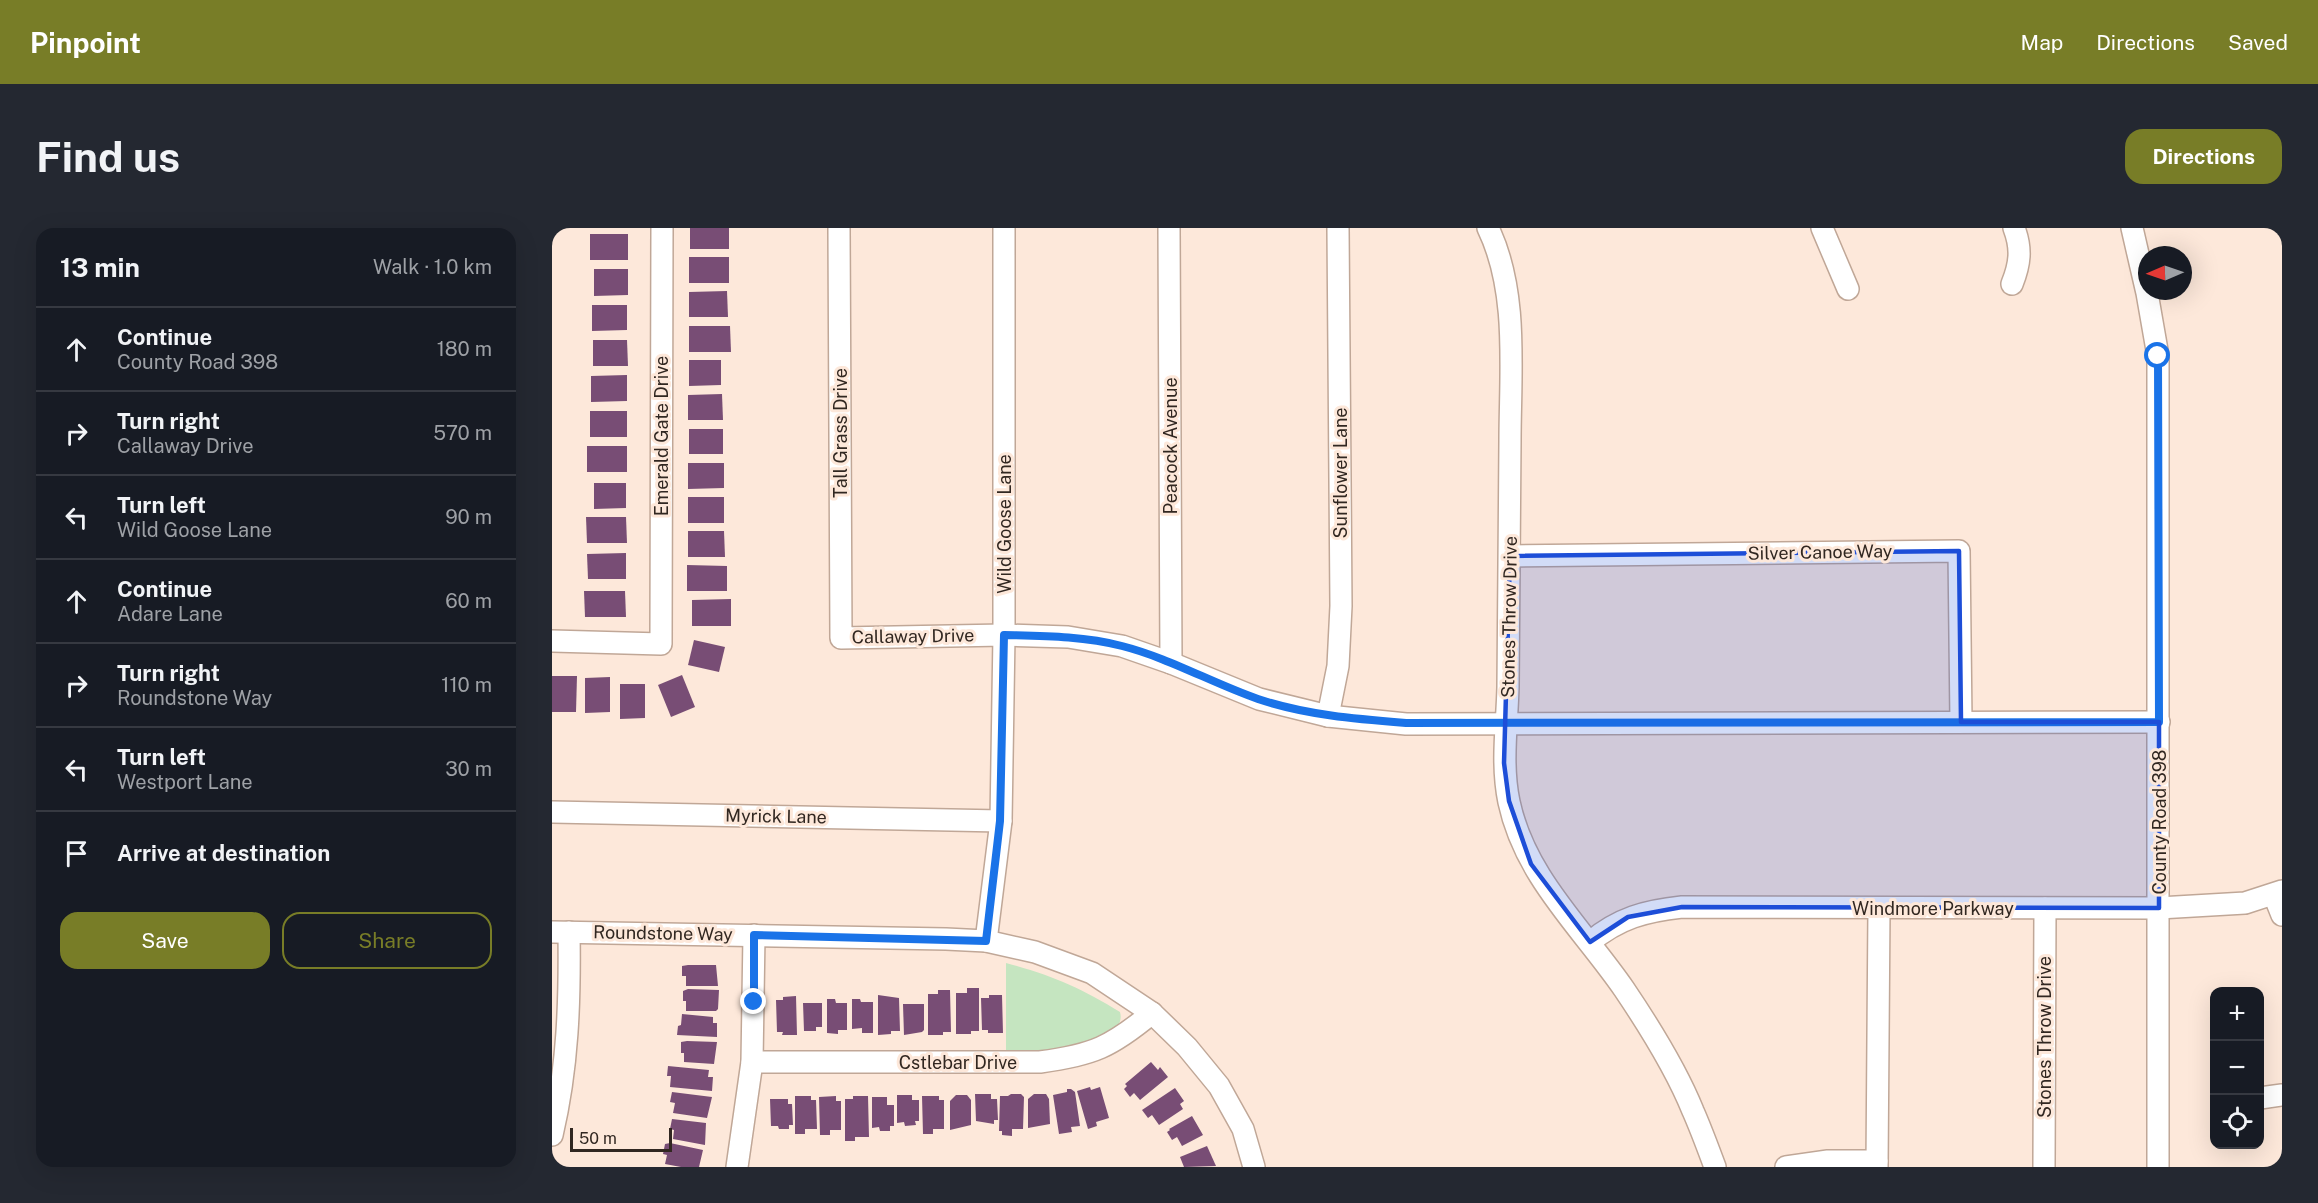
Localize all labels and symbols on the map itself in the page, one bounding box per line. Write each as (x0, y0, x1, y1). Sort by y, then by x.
north arrow (2138, 246, 2192, 300)
route start (2144, 342, 2170, 368)
street label: Emerald Gate Drive (651, 356, 672, 516)
street label: Tall Grass Drive (830, 368, 851, 498)
street label: Peacock Avenue (1160, 377, 1181, 515)
street label: Sunflower Lane (1330, 408, 1351, 538)
street label: Wild Goose Lane (994, 454, 1015, 594)
street label: Stones Throw Drive (1497, 536, 1521, 698)
street label: Silver Canoe Way (1747, 540, 1893, 564)
street label: Callaway Drive (851, 624, 975, 648)
street label: County Road 398 (2149, 749, 2170, 895)
street label: Myrick Lane (725, 805, 827, 827)
street label: Windmore Parkway (1852, 898, 2014, 919)
street label: Roundstone Way (593, 921, 733, 945)
street label: Stones Throw Drive (2034, 956, 2055, 1118)
route end (740, 988, 766, 1014)
street label: Cstlebar Drive (899, 1052, 1017, 1073)
scale bar (570, 1125, 672, 1152)

